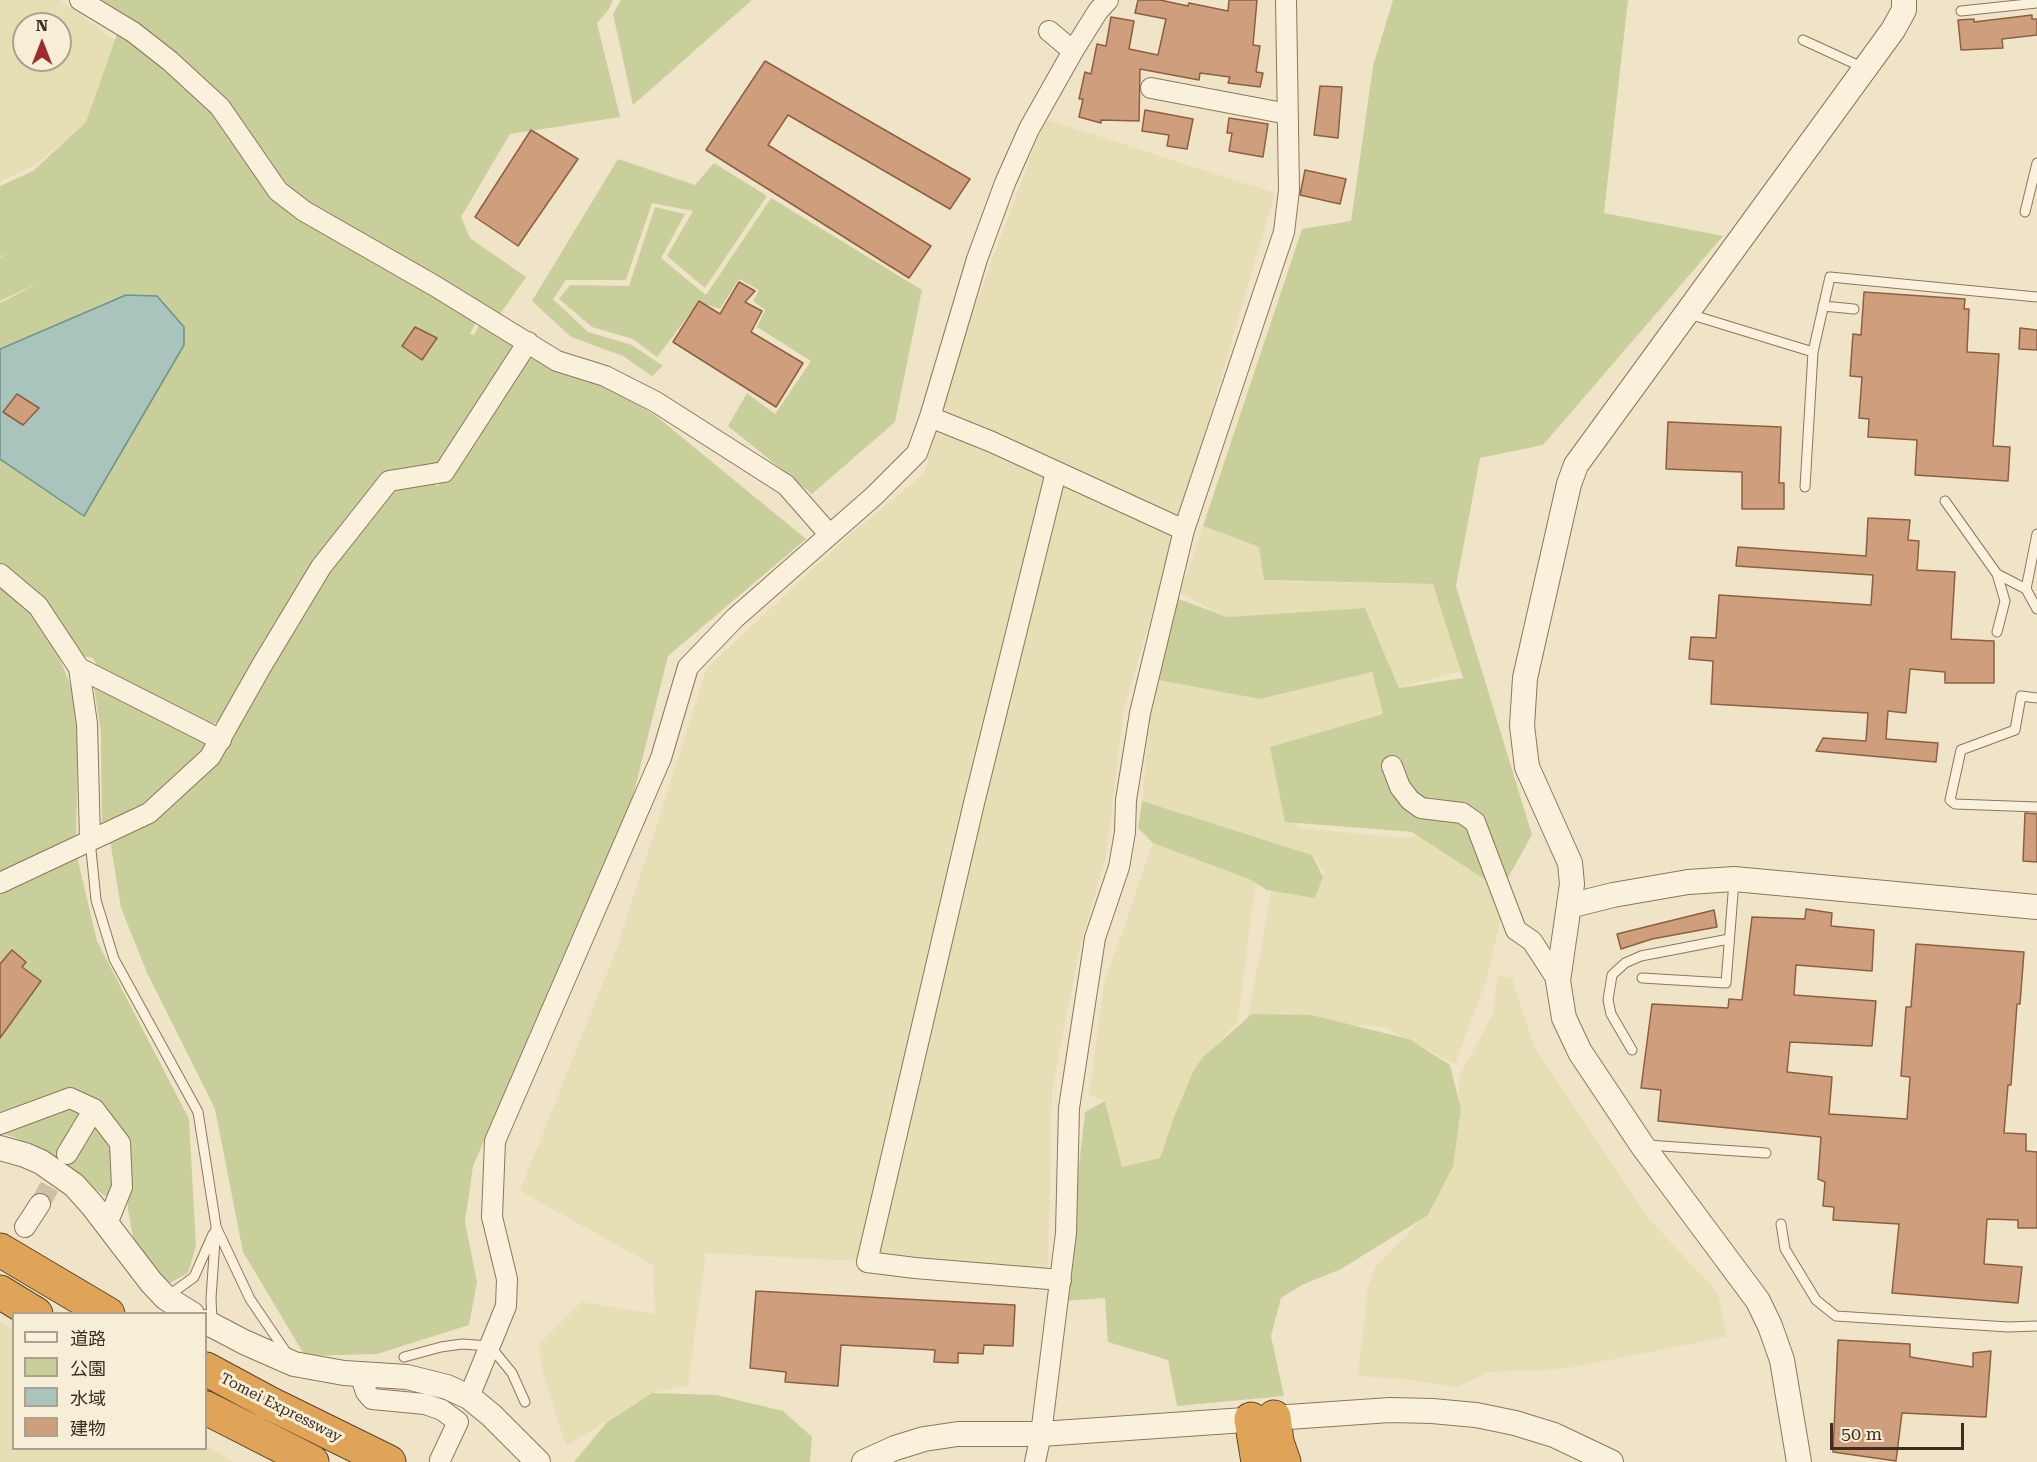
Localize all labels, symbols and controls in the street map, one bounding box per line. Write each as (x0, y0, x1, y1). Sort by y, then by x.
north arrow (12, 12, 72, 72)
text: N (36, 16, 48, 35)
legend (12, 1312, 207, 1450)
text: 道路 (70, 1328, 106, 1349)
text: 公園 (70, 1358, 106, 1379)
street label: Tomei Expressway (217, 1370, 345, 1446)
text: 水域 (70, 1388, 106, 1409)
scale bar (1833, 1411, 1966, 1449)
text: 建物 (70, 1418, 106, 1439)
text: 50 m (1841, 1423, 1882, 1444)

